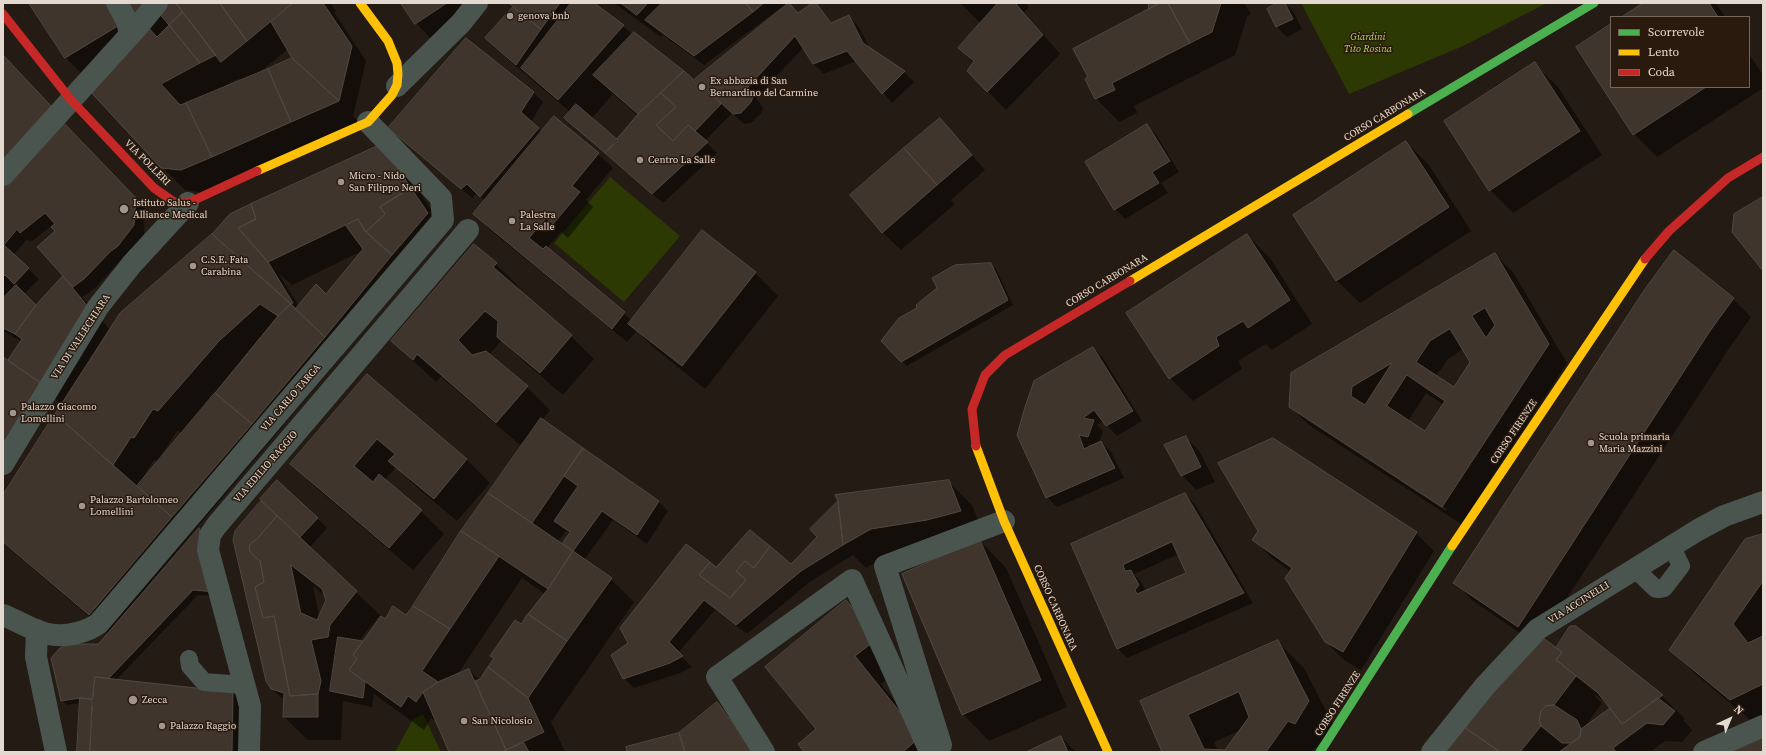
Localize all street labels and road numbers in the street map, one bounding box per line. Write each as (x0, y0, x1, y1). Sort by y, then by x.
street label: CORSO CARBONARA (1342, 86, 1428, 144)
street label: VIA POLLERI (122, 138, 172, 188)
street label: CORSO CARBONARA (1064, 252, 1150, 310)
street label: VIA DI VALLECHIARA (49, 292, 113, 382)
street label: VIA CARLO TARGA (258, 362, 324, 434)
street label: CORSO FIRENZE (1488, 398, 1540, 466)
street label: VIA EDILIO RAGGIO (231, 428, 301, 506)
street label: CORSO CARBONARA (1031, 563, 1079, 653)
street label: VIA ACCINELLI (1546, 579, 1612, 627)
street label: CORSO FIRENZE (1313, 669, 1363, 739)

